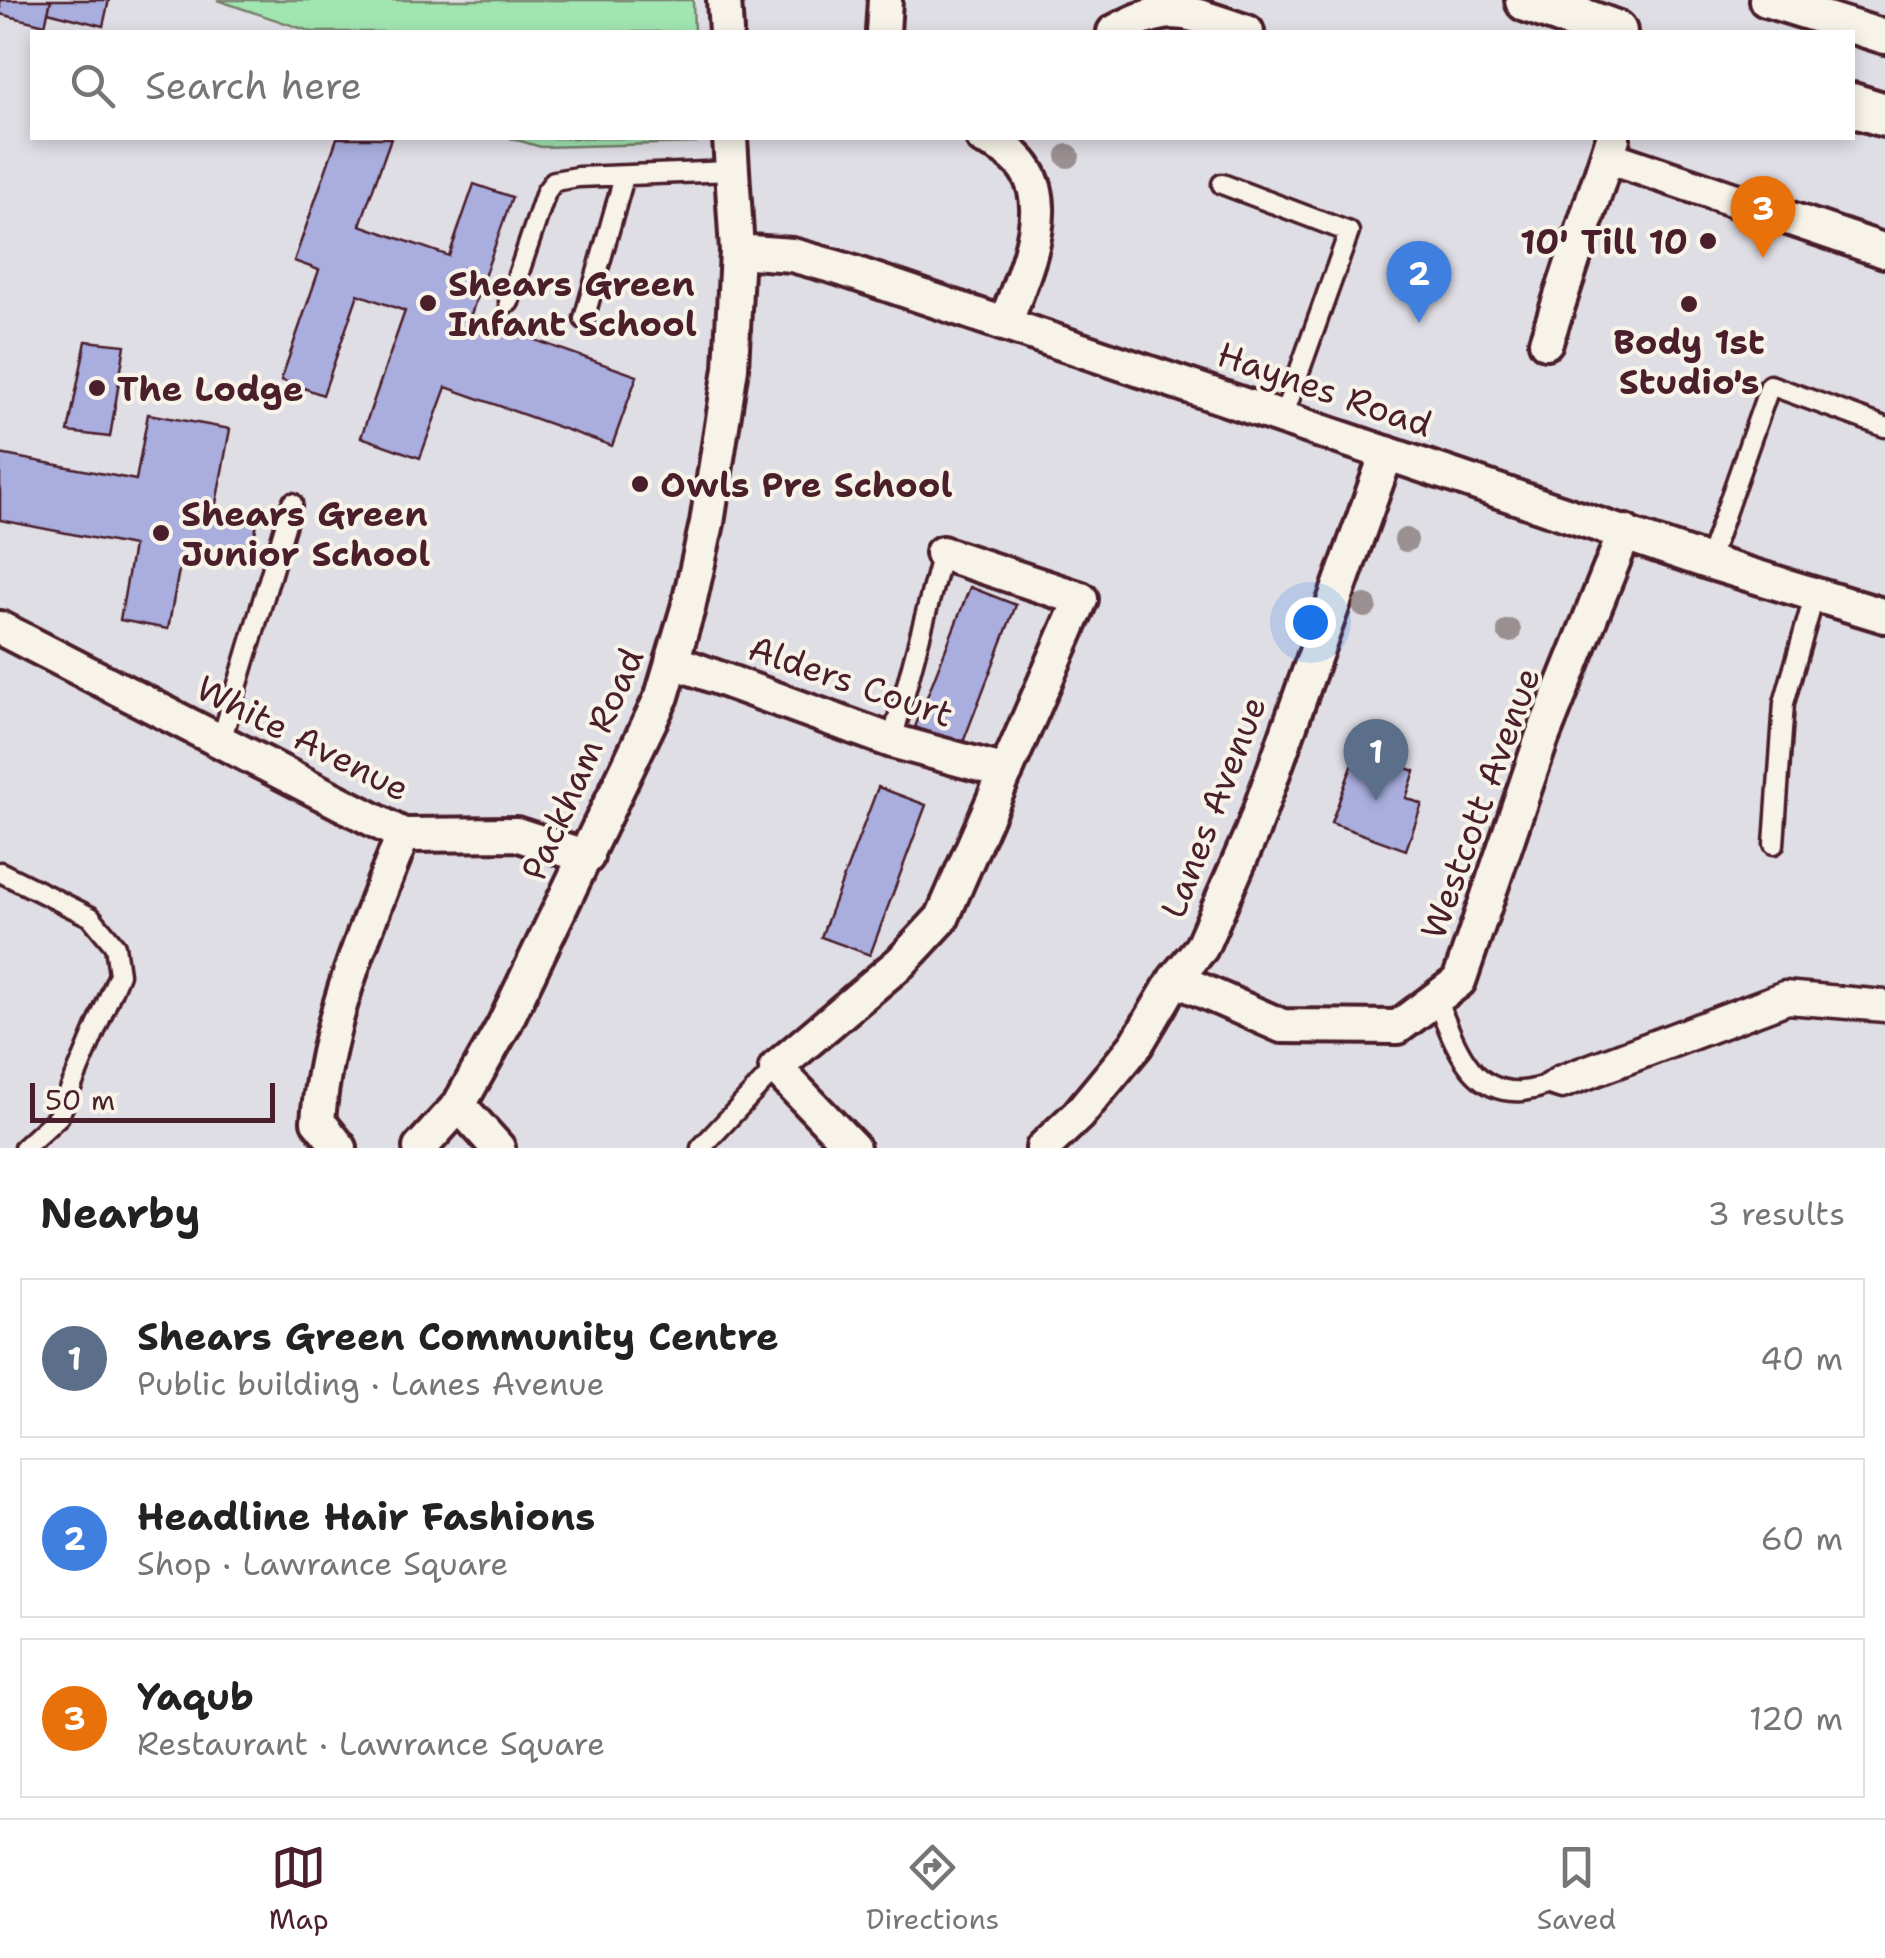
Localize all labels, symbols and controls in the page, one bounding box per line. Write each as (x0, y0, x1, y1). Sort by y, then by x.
search box (30, 30, 1855, 140)
icon: search (65, 58, 120, 113)
text: Search here (145, 60, 362, 111)
pin: 3 (1730, 176, 1796, 258)
place label: 10' Till 10 (1520, 218, 1688, 265)
marker: 10' Till 10 (1697, 230, 1719, 252)
pin: 2 (1386, 240, 1452, 323)
place label: Shears Green Infant School (448, 260, 697, 347)
marker: Shears Green Infant School (417, 292, 439, 314)
marker: Body 1st Studio's (1678, 293, 1700, 315)
place label: Body 1st Studio's (1613, 318, 1765, 405)
street label: Haynes Road (1211, 330, 1439, 448)
place label: The Lodge (117, 365, 304, 412)
marker: The Lodge (86, 377, 108, 399)
place label: Owls Pre School (660, 461, 953, 508)
marker: Owls Pre School (629, 473, 651, 495)
place label: Shears Green Junior School (181, 490, 430, 577)
marker: Shears Green Junior School (150, 522, 172, 544)
your location (1285, 597, 1336, 648)
street label: Alders Court (742, 624, 960, 738)
street label: Packham Road (510, 640, 654, 888)
street label: Westcott Avenue (1409, 661, 1551, 945)
street label: White Avenue (188, 664, 418, 812)
street label: Lanes Avenue (1149, 689, 1277, 925)
pin: 1 (1344, 718, 1408, 801)
scale bar (30, 1078, 275, 1122)
text: 50 m (45, 1081, 115, 1119)
text: Nearby (40, 1185, 200, 1241)
text: 3 results (1708, 1192, 1845, 1235)
text: Shears Green Community Centre (137, 1311, 779, 1362)
text: 1 (67, 1337, 82, 1380)
text: 40 m (1760, 1337, 1843, 1380)
text: Public building · Lanes Avenue (137, 1362, 605, 1405)
text: Headline Hair Fashions (137, 1491, 595, 1542)
text: 2 (63, 1517, 86, 1560)
text: 60 m (1761, 1517, 1843, 1560)
text: Shop · Lawrance Square (137, 1542, 508, 1585)
text: Yaqub (137, 1671, 254, 1722)
text: 3 (63, 1697, 86, 1740)
text: 120 m (1749, 1697, 1843, 1740)
text: Restaurant · Lawrance Square (137, 1722, 605, 1765)
tab: Map (269, 1840, 329, 1938)
tab: Directions (866, 1840, 999, 1938)
tab: Saved (1537, 1840, 1616, 1938)

